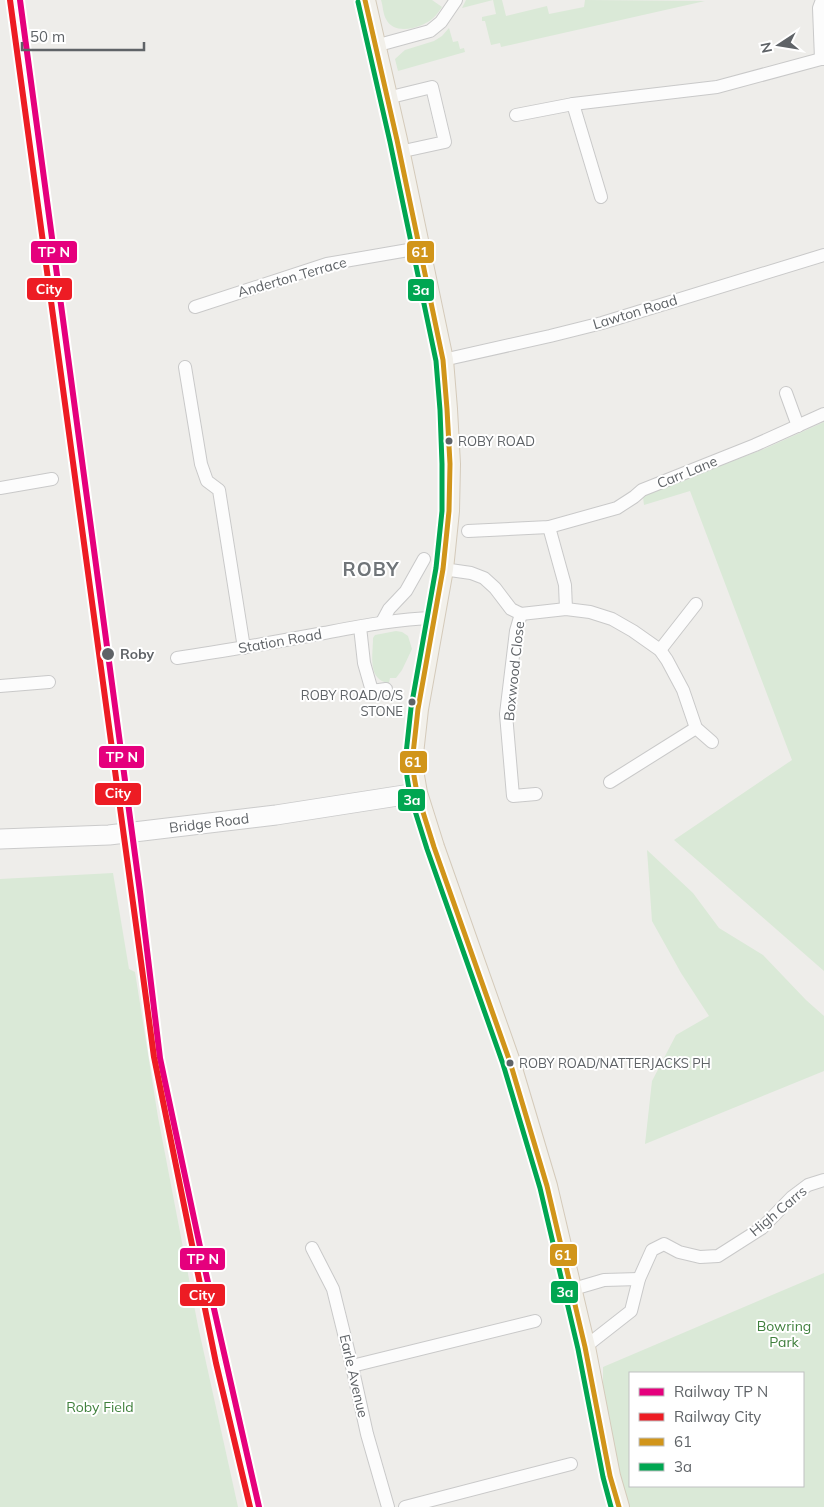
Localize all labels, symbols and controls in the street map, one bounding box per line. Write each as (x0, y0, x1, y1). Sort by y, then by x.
scale bar (22, 20, 145, 52)
north arrow (754, 20, 804, 70)
text: 50 m (30, 27, 65, 46)
text: N (756, 41, 776, 55)
line badge: TP N (30, 240, 78, 264)
line badge: 61 (406, 240, 435, 264)
text: TP N (38, 243, 70, 261)
text: 61 (412, 243, 428, 261)
street label: Anderton Terrace (235, 253, 349, 301)
line badge: City (26, 277, 73, 301)
line badge: 3a (407, 278, 435, 302)
text: City (36, 280, 63, 298)
text: 3a (412, 281, 430, 299)
street label: Lawton Road (591, 291, 679, 333)
place label: ROBY ROAD (458, 433, 535, 449)
marker: ROBY ROAD (444, 436, 454, 446)
street label: Carr Lane (654, 452, 720, 492)
district label: ROBY (342, 557, 400, 581)
street label: Boxwood Close (500, 620, 528, 722)
street label: Station Road (237, 625, 323, 657)
place label: Roby (120, 645, 154, 663)
marker: Roby (100, 646, 116, 662)
place label: ROBY ROAD/O/S STONE (301, 687, 403, 719)
marker: ROBY ROAD/O/S STONE (407, 697, 417, 707)
line badge: TP N (98, 745, 145, 769)
text: TP N (106, 748, 138, 766)
line badge: 61 (399, 750, 428, 774)
text: 61 (405, 753, 421, 771)
line badge: City (94, 782, 142, 806)
text: City (105, 784, 132, 802)
line badge: 3a (397, 788, 426, 812)
text: 3a (403, 791, 421, 809)
street label: Bridge Road (168, 809, 250, 837)
place label: ROBY ROAD/NATTERJACKS PH (519, 1055, 711, 1071)
marker: ROBY ROAD/NATTERJACKS PH (505, 1058, 515, 1068)
street label: High Carrs (746, 1182, 810, 1240)
line badge: 61 (549, 1243, 578, 1267)
text: 61 (555, 1246, 571, 1264)
line badge: TP N (179, 1247, 226, 1271)
text: TP N (187, 1250, 219, 1268)
line badge: 3a (550, 1280, 579, 1304)
line badge: City (179, 1283, 226, 1307)
text: 3a (556, 1283, 574, 1301)
text: City (189, 1286, 216, 1304)
park label: Bowring Park (757, 1317, 811, 1351)
street label: Earle Avenue (336, 1333, 372, 1419)
legend (629, 1372, 804, 1487)
text: Railway TP N (674, 1382, 768, 1401)
park label: Roby Field (66, 1398, 134, 1416)
text: Railway City (674, 1407, 761, 1426)
text: 61 (674, 1432, 692, 1451)
text: 3a (674, 1457, 692, 1476)

